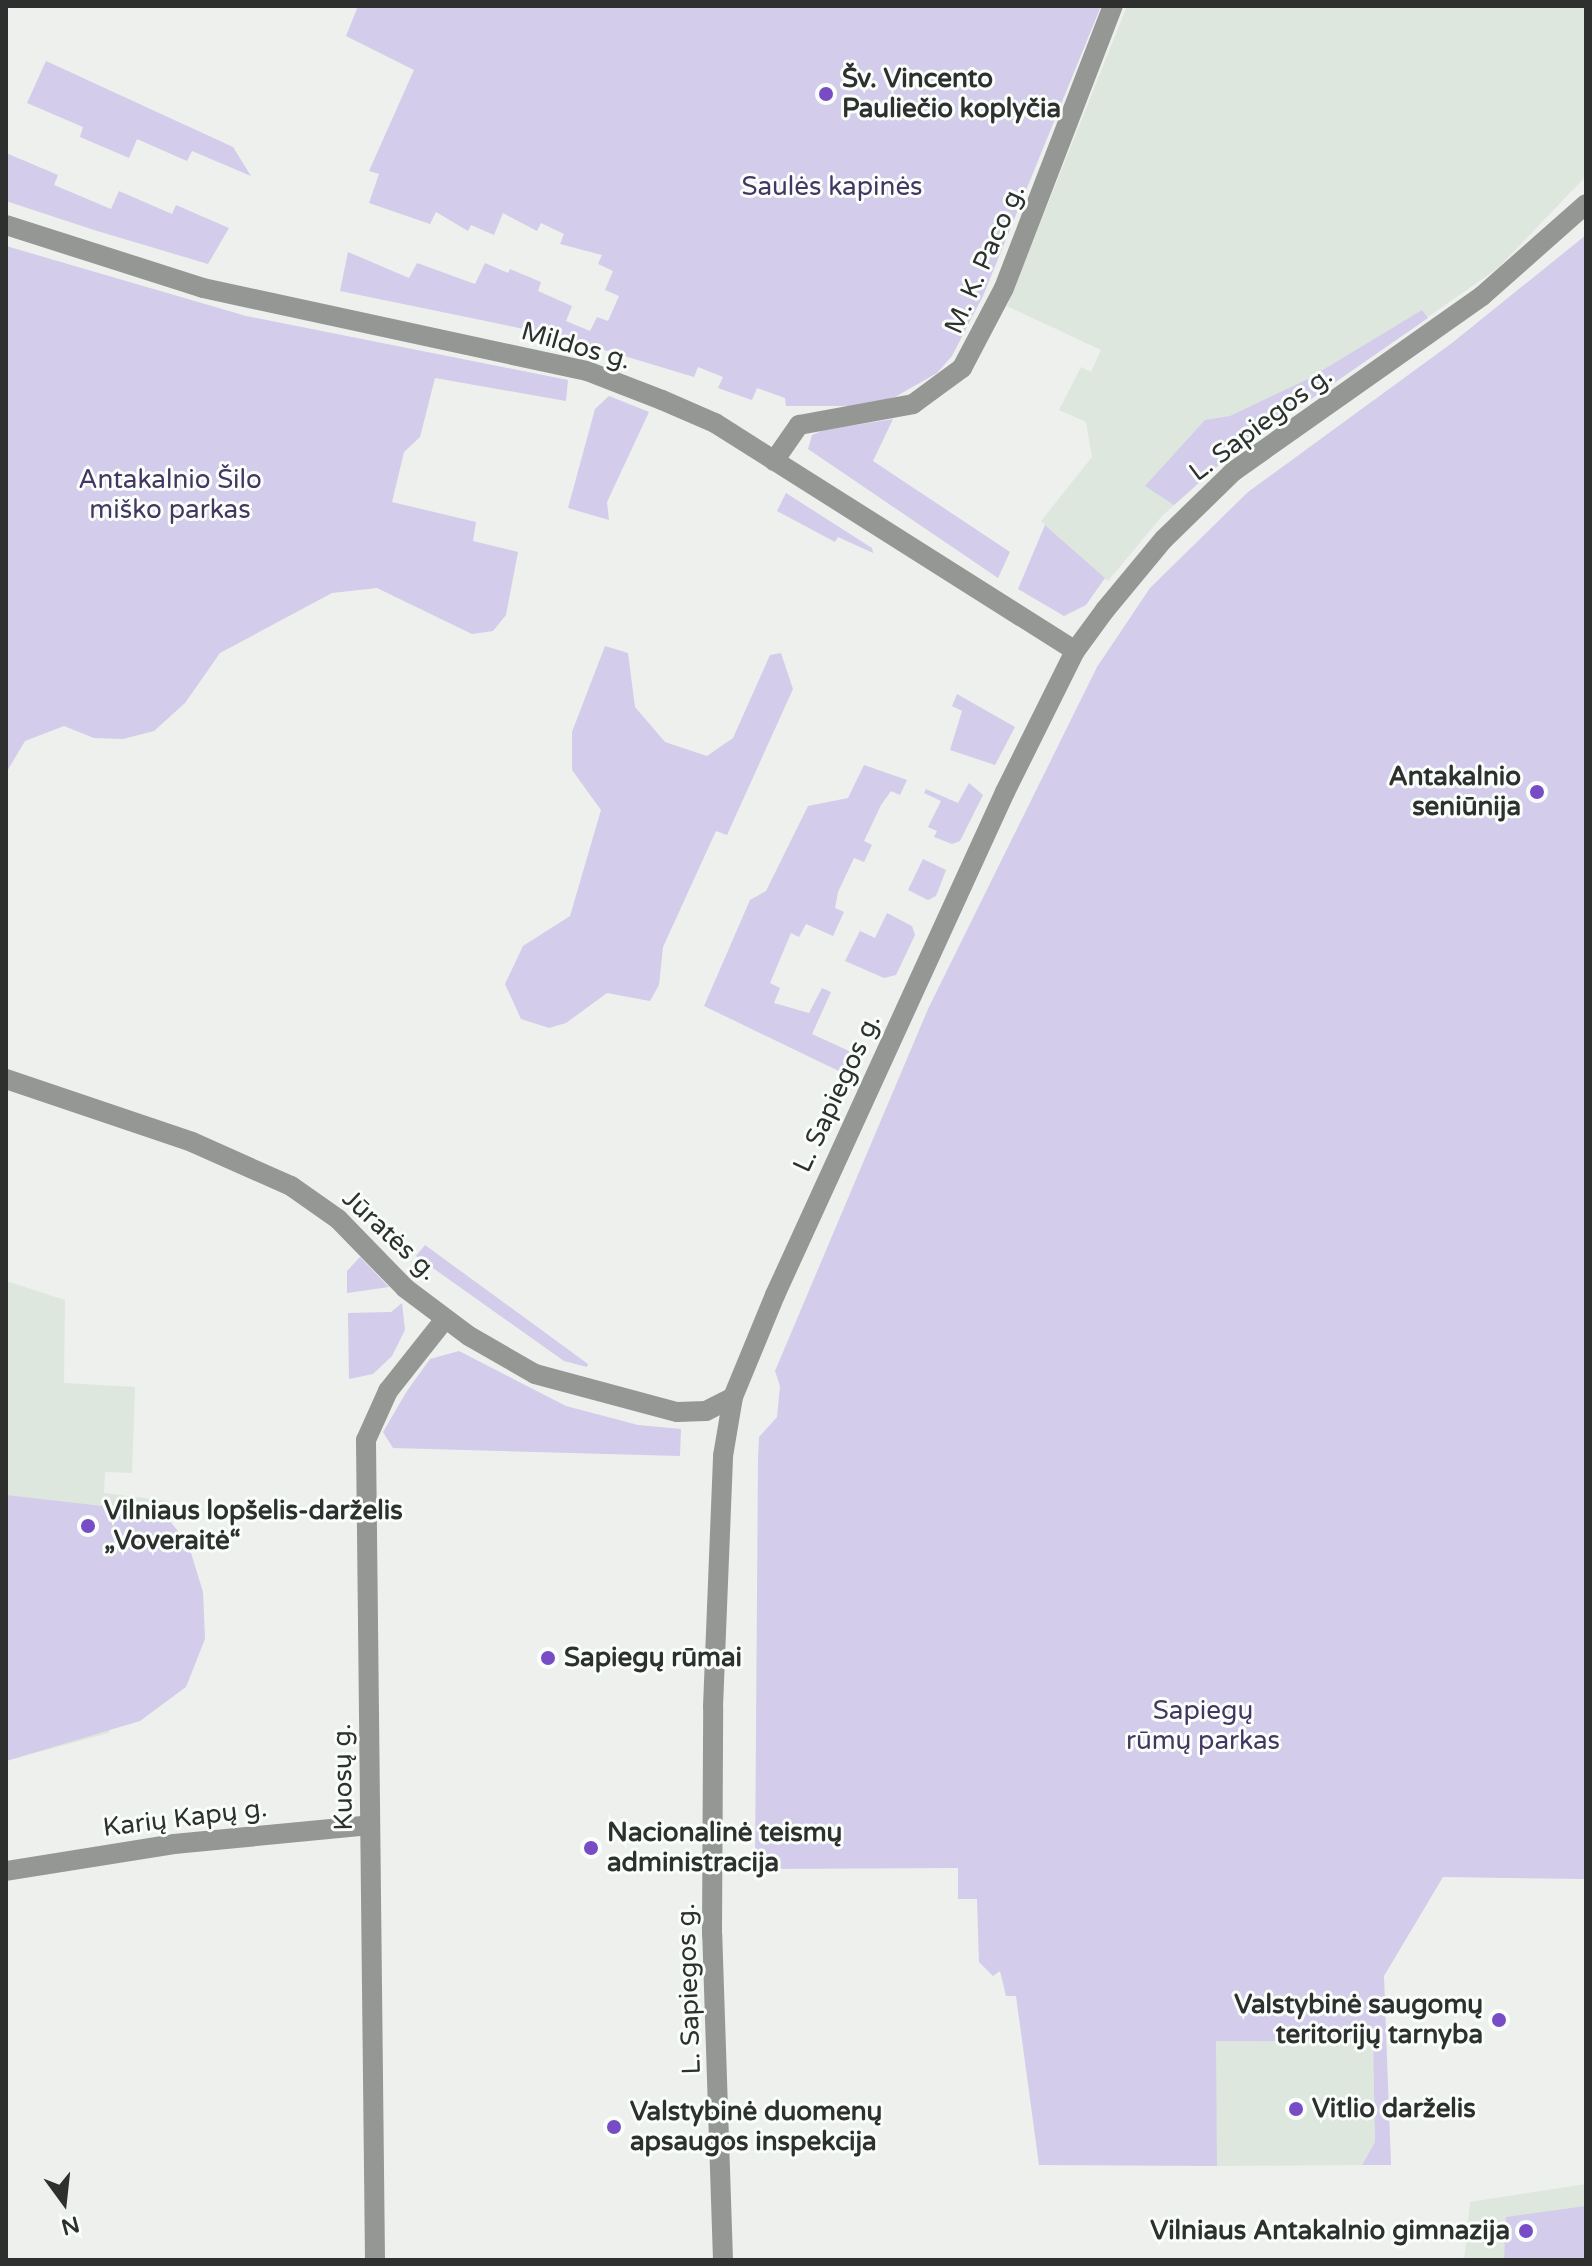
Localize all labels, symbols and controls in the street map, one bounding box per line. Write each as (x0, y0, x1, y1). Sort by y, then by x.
place label: Šv. Vincento Pauliečio koplyčia (842, 63, 1061, 124)
marker: Šv. Vincento Pauliečio koplyčia (817, 85, 835, 103)
park label: Saulės kapinės (741, 171, 923, 203)
street label: M. K. Paco g. (938, 179, 1032, 339)
street label: Mildos g. (518, 316, 634, 376)
street label: L. Sapiegos g. (1183, 360, 1339, 488)
park label: Antakalnio Šilo miško parkas (78, 464, 262, 526)
place label: Antakalnio seniūnija (1389, 761, 1521, 822)
marker: Antakalnio seniūnija (1528, 783, 1546, 801)
street label: L. Sapiegos g. (787, 1009, 887, 1177)
street label: Jūratės g. (336, 1183, 444, 1287)
place label: Vilniaus lopšelis-darželis „Voveraitė“ (104, 1495, 403, 1556)
marker: Vilniaus lopšelis-darželis „Voveraitė“ (79, 1517, 97, 1535)
place label: Sapiegų rūmai (564, 1642, 742, 1674)
marker: Sapiegų rūmai (539, 1649, 557, 1667)
park label: Sapiegų rūmų parkas (1126, 1695, 1280, 1756)
street label: Kuosų g. (326, 1723, 360, 1831)
street label: Karių Kapų g. (101, 1792, 269, 1844)
place label: Nacionalinė teismų administracija (607, 1817, 842, 1878)
marker: Nacionalinė teismų administracija (582, 1839, 600, 1857)
street label: L. Sapiegos g. (670, 1903, 708, 2075)
place label: Valstybinė saugomų teritorijų tarnyba (1234, 1989, 1483, 2050)
marker: Valstybinė saugomų teritorijų tarnyba (1490, 2011, 1508, 2029)
place label: Vitlio darželis (1312, 2093, 1476, 2125)
place label: Valstybinė duomenų apsaugos inspekcija (630, 2096, 882, 2158)
marker: Vitlio darželis (1287, 2100, 1305, 2118)
marker: Valstybinė duomenų apsaugos inspekcija (605, 2118, 623, 2136)
north arrow (24, 2162, 104, 2242)
text: N (58, 2210, 82, 2240)
place label: Vilniaus Antakalnio gimnazija (1150, 2215, 1510, 2247)
marker: Vilniaus Antakalnio gimnazija (1517, 2222, 1535, 2240)

